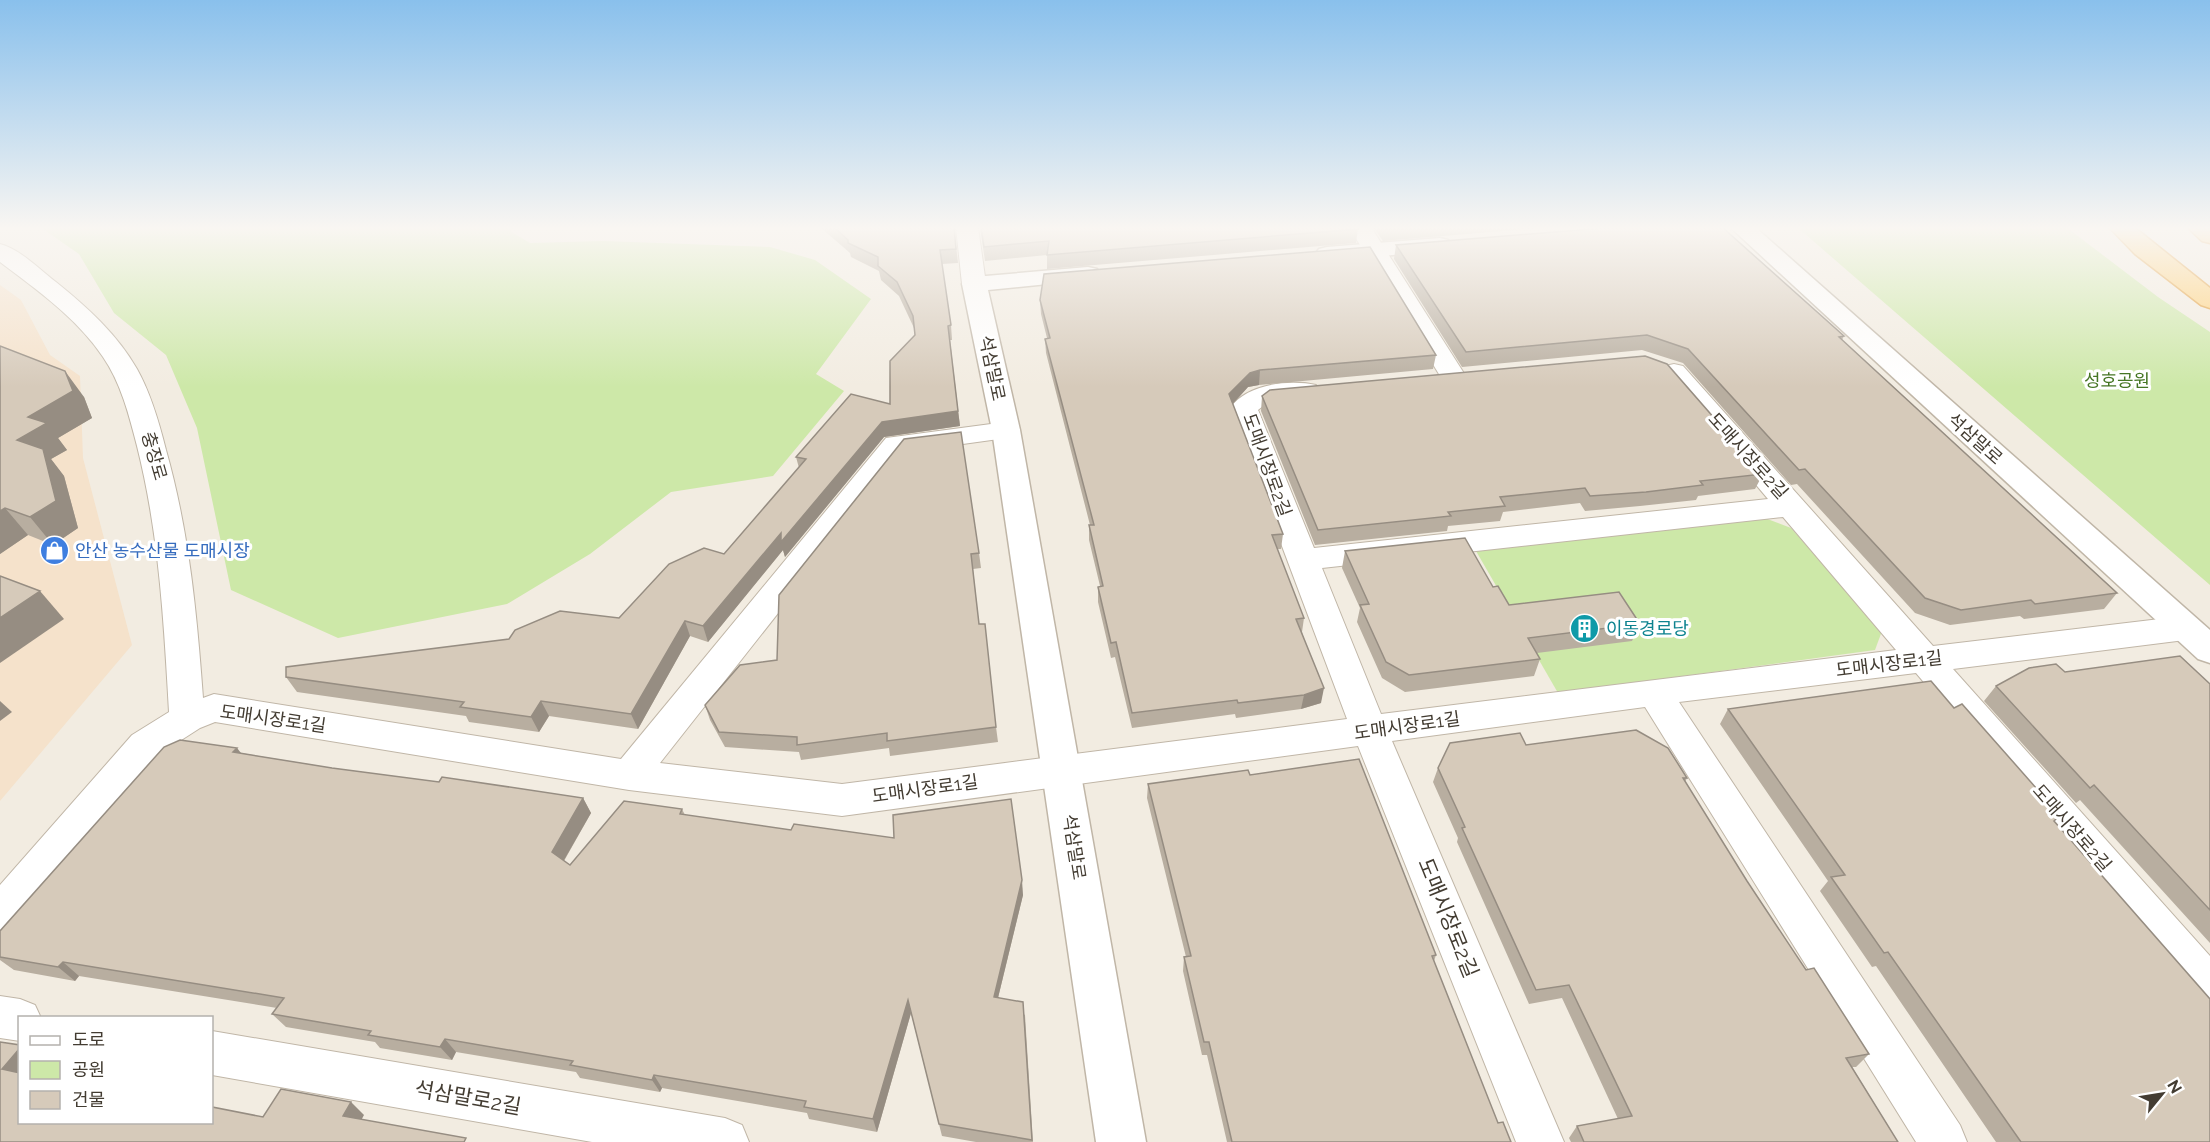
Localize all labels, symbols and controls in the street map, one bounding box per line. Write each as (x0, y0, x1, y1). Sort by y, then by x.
street label: 석삼말로 (975, 333, 1010, 402)
park label: 성호공원 (2084, 370, 2150, 391)
street label: 도매시장로2길 (1704, 408, 1793, 503)
street label: 석삼말로 (1944, 409, 2007, 469)
street label: 도매시장로2길 (1239, 410, 1296, 520)
street label: 충장로 (138, 429, 171, 483)
shop icon: 안산 농수산물 도매시장 (38, 535, 70, 567)
place label: 안산 농수산물 도매시장 (75, 540, 250, 561)
building icon: 이동경로당 (1569, 613, 1601, 645)
place label: 이동경로당 (1606, 618, 1689, 639)
street label: 도매시장로1길 (1835, 647, 1943, 680)
street label: 도매시장로1길 (219, 701, 328, 736)
street label: 도매시장로1길 (1352, 708, 1461, 743)
street label: 도매시장로1길 (870, 771, 979, 806)
street label: 도매시장로2길 (2029, 780, 2116, 876)
street label: 석삼말로 (1059, 813, 1090, 881)
street label: 도매시장로2길 (1413, 854, 1484, 981)
legend (18, 1016, 213, 1124)
text: 도로 (72, 1029, 105, 1050)
text: 공원 (72, 1059, 105, 1080)
north arrow (2132, 1064, 2192, 1124)
street label: 석삼말로2길 (413, 1076, 523, 1119)
text: N (2163, 1077, 2186, 1097)
text: 건물 (72, 1089, 105, 1110)

